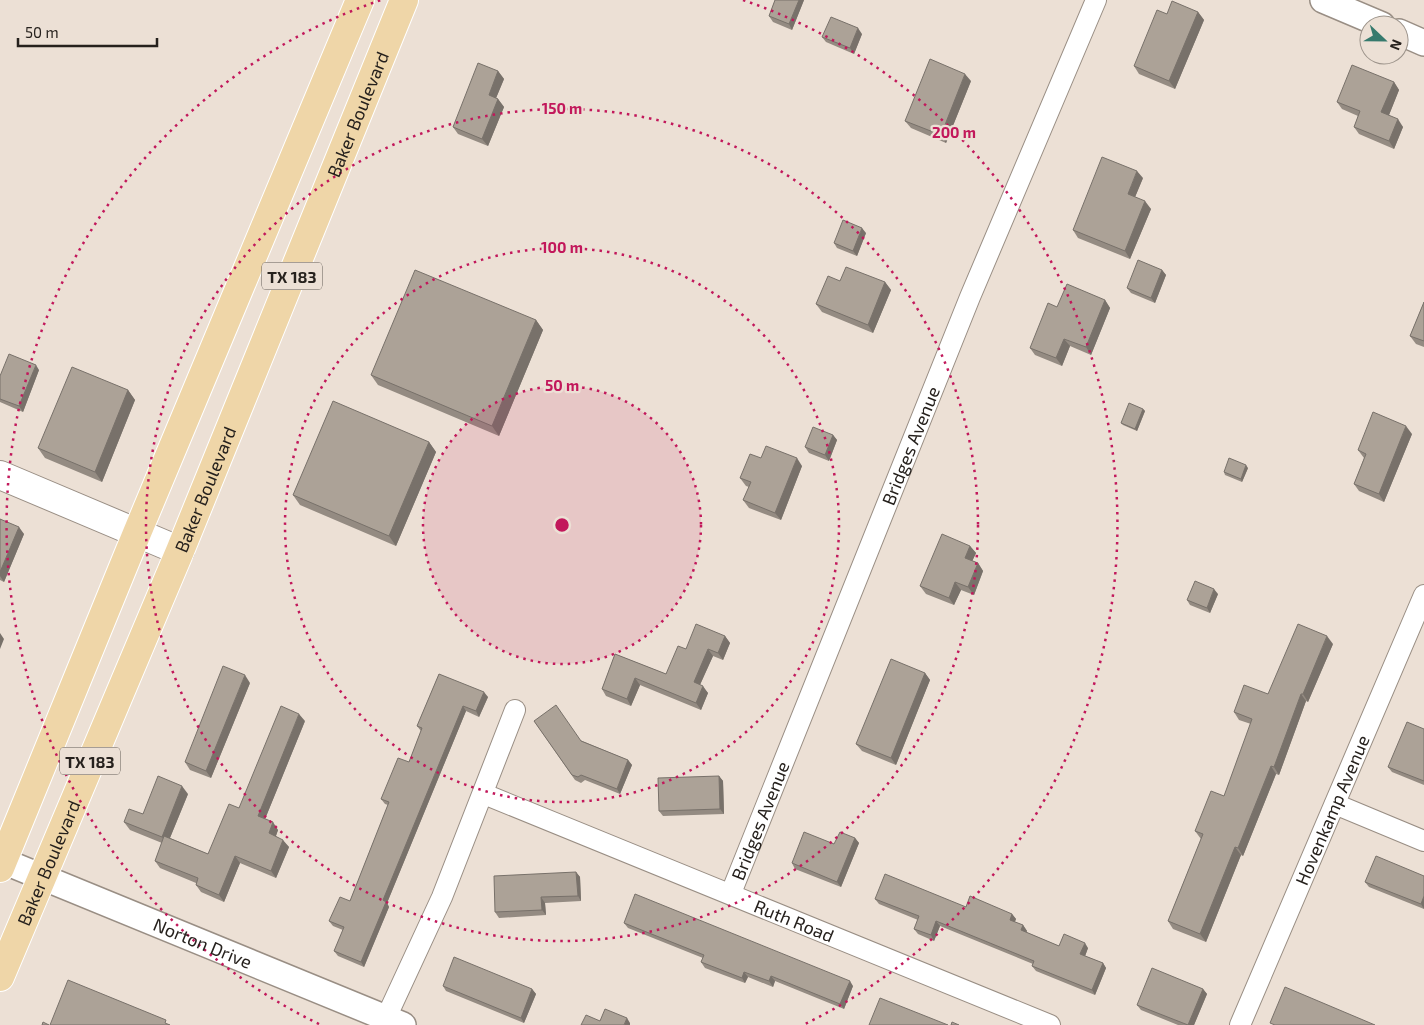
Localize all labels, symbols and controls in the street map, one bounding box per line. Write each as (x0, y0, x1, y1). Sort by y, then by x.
scale bar (18, 15, 156, 47)
north arrow (1359, 15, 1409, 65)
text: 50 m (25, 23, 59, 41)
text: N (1387, 37, 1406, 53)
street label: Baker Boulevard (322, 48, 393, 180)
text: 150 m (542, 99, 582, 117)
text: 200 m (932, 123, 976, 141)
text: 100 m (541, 238, 583, 256)
road number: TX 183 (262, 262, 322, 290)
text: 50 m (545, 376, 579, 394)
street label: Bridges Avenue (877, 383, 944, 508)
street label: Baker Boulevard (170, 423, 240, 556)
centre of rings (553, 516, 571, 534)
street label: Hovenkamp Avenue (1290, 732, 1374, 888)
road number: TX 183 (60, 748, 120, 774)
street label: Bridges Avenue (726, 758, 794, 883)
street label: Baker Boulevard (12, 797, 84, 929)
street label: Ruth Road (751, 894, 837, 947)
street label: Norton Drive (150, 913, 255, 973)

